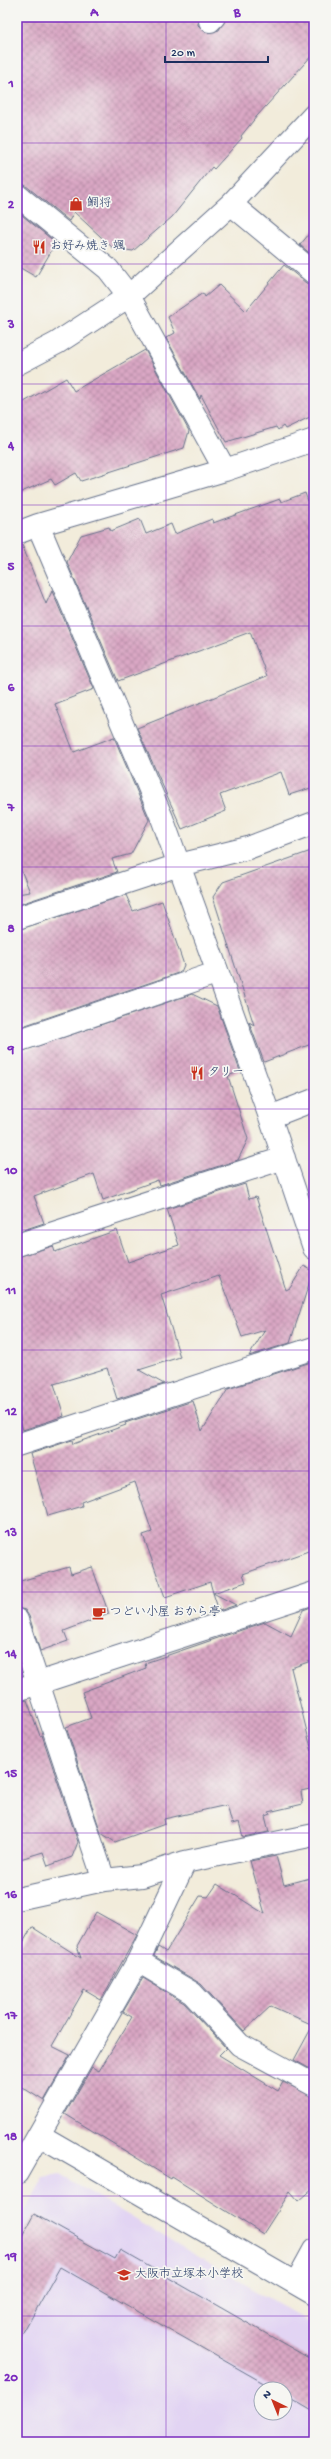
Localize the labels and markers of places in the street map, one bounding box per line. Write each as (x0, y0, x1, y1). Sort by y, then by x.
shop icon: 鯛将 (68, 196, 84, 212)
place label: 鯛将 (87, 196, 111, 211)
restaurant icon: お好み焼き 颯 (31, 239, 47, 255)
place label: お好み焼き 颯 (50, 239, 125, 254)
restaurant icon: タリー (189, 1065, 205, 1081)
place label: タリー (208, 1066, 244, 1080)
cafe icon: つどい小屋 おから亭 (91, 1605, 107, 1621)
place label: つどい小屋 おから亭 (110, 1605, 221, 1620)
school or university icon: 大阪市立塚本小学校 (116, 2267, 132, 2283)
place label: 大阪市立塚本小学校 (135, 2267, 243, 2282)

